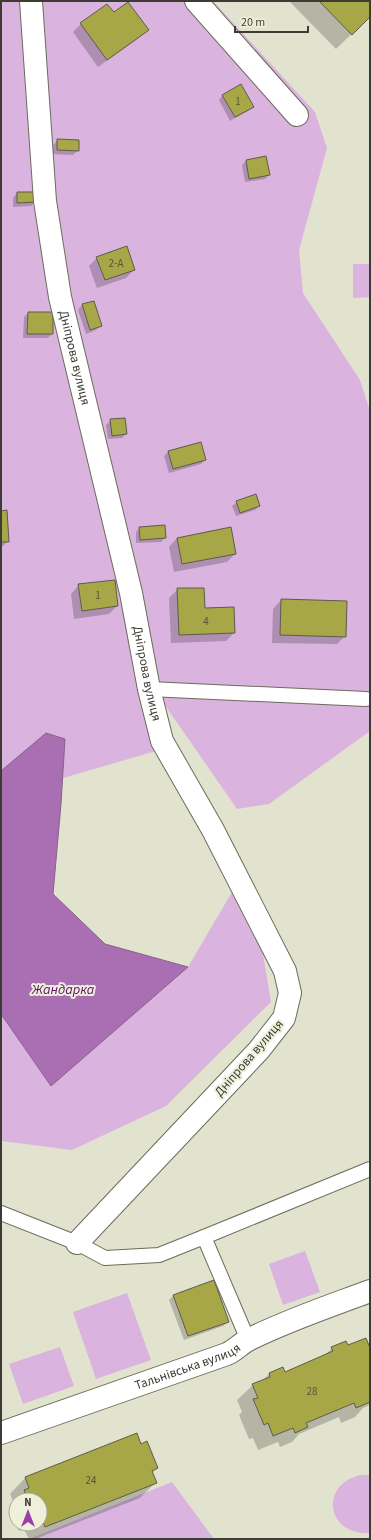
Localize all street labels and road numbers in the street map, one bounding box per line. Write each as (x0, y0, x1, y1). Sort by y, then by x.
street label: Дніпрова вулиця (54, 308, 95, 407)
street label: Дніпрова вулиця (128, 624, 166, 723)
street label: Дніпрова вулиця (210, 1016, 288, 1100)
street label: Тальнівська вулиця (132, 1339, 245, 1395)

